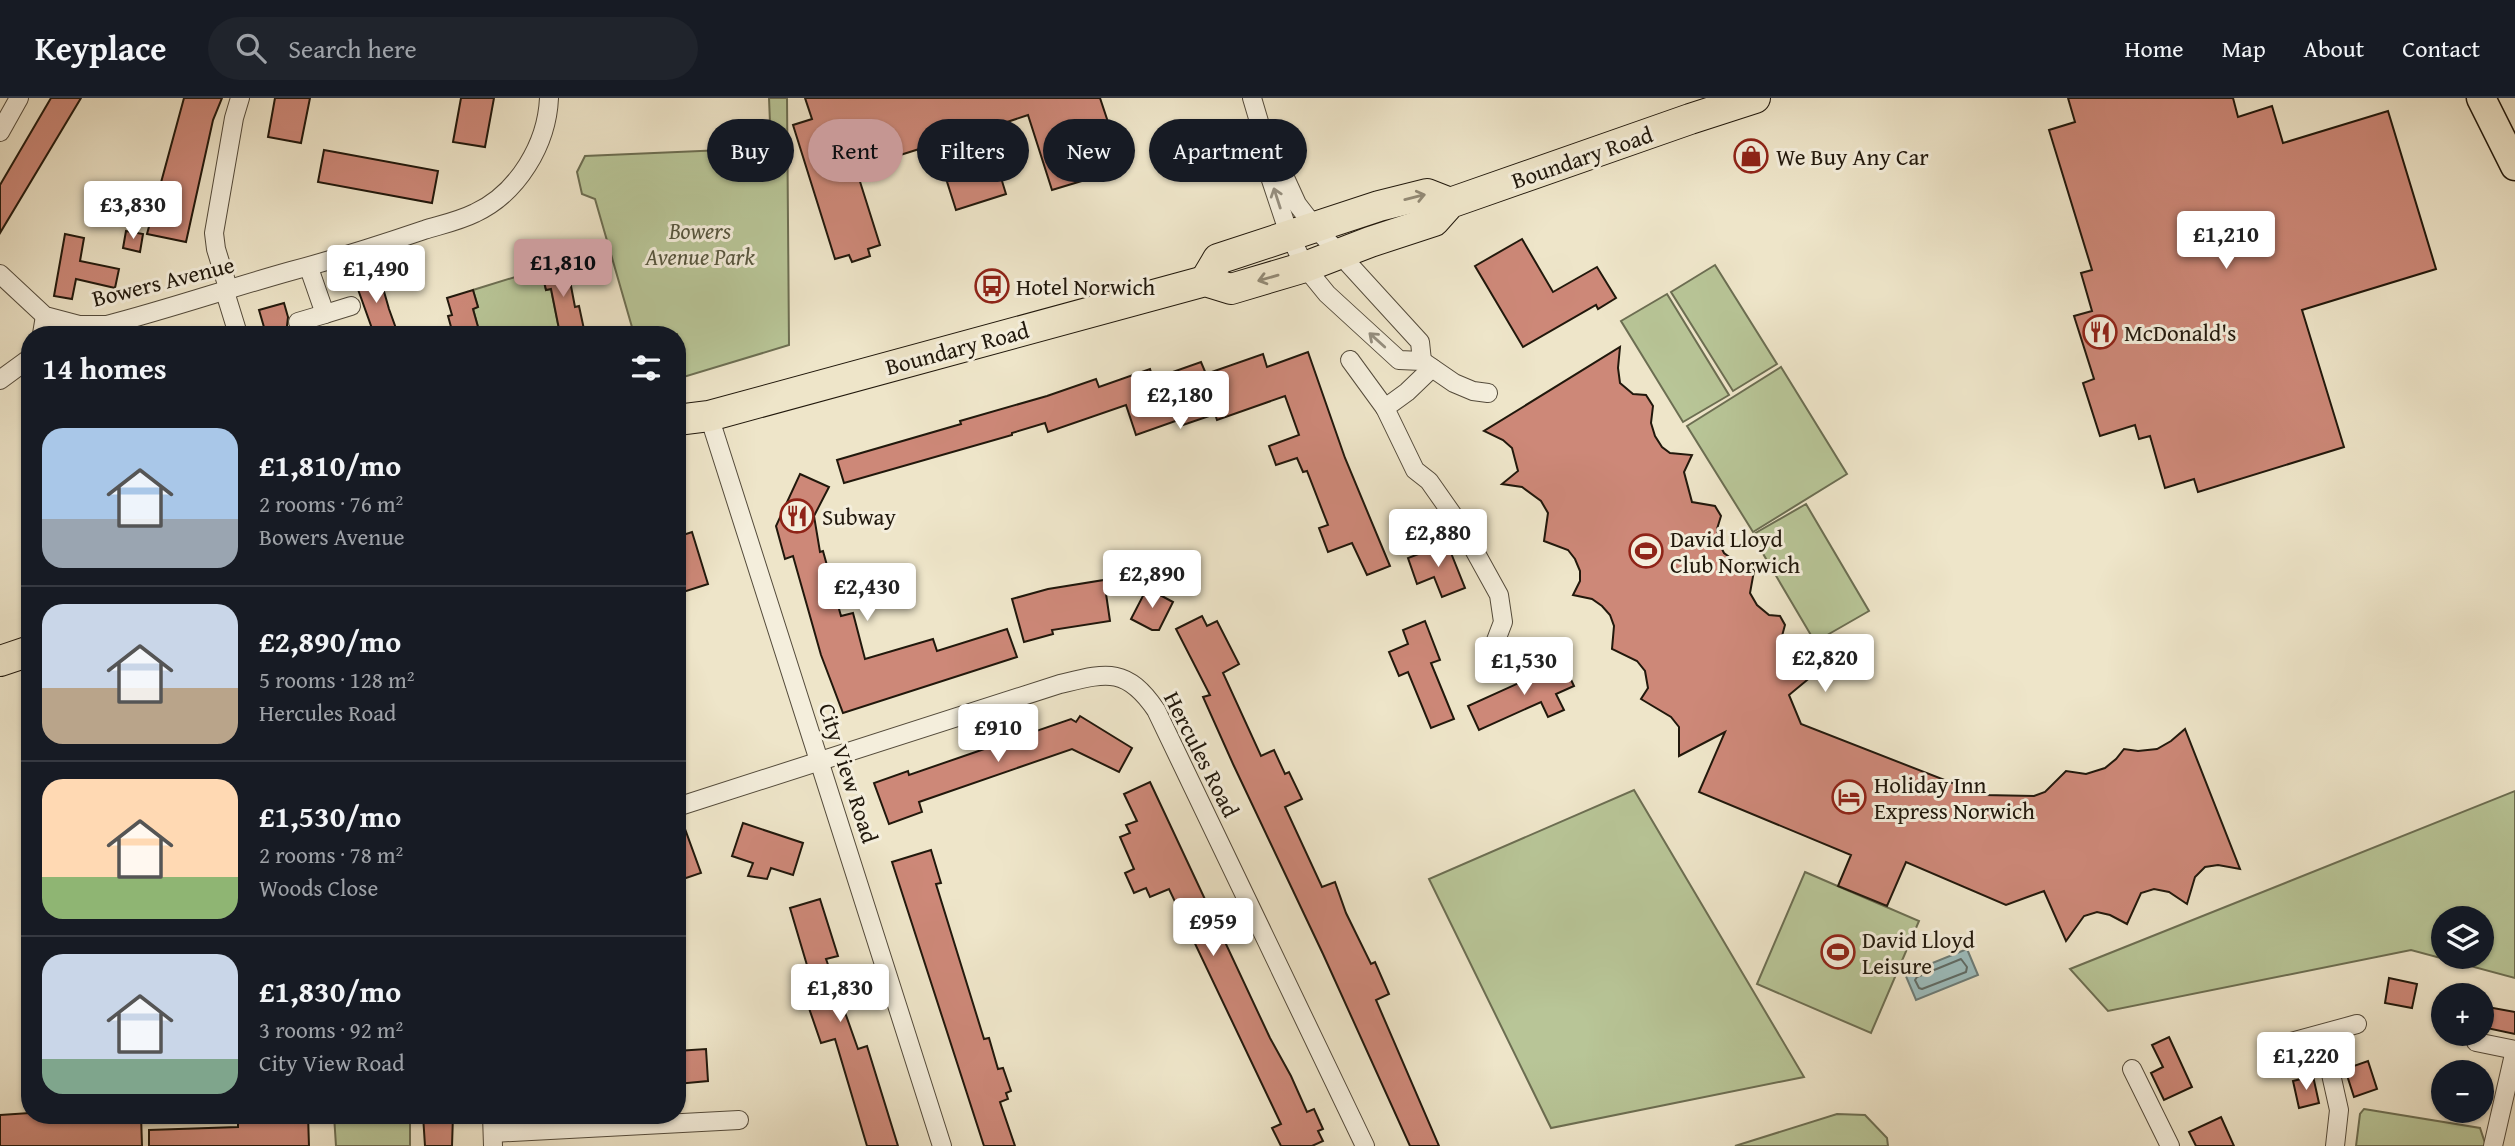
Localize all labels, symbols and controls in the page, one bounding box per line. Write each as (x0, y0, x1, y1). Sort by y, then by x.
search box (208, 17, 698, 80)
text: Keyplace (35, 24, 166, 72)
icon: search (232, 29, 270, 67)
text: Search here (288, 29, 417, 68)
text: Home (2125, 31, 2184, 66)
text: Map (2222, 31, 2266, 66)
text: About (2304, 31, 2364, 66)
text: Contact (2402, 31, 2480, 66)
street label: Boundary Road (1507, 117, 1658, 197)
chip: Buy (707, 119, 794, 182)
chip: Rent (808, 119, 903, 182)
chip: Filters (917, 119, 1029, 182)
chip: New (1043, 119, 1135, 182)
chip: Apartment (1149, 119, 1307, 182)
shop icon: We Buy Any Car (1732, 137, 1770, 175)
place label: We Buy Any Car (1776, 140, 1929, 173)
pin: £3,830 (76, 181, 190, 241)
text: £3,830 (100, 187, 166, 220)
one-way arrow (1270, 188, 1282, 210)
one-way arrow (1403, 190, 1426, 203)
pin: £1,210 (2169, 212, 2283, 271)
park label: Bowers Avenue Park (644, 214, 755, 273)
text: £1,210 (2193, 217, 2259, 250)
pin: £1,810 (506, 240, 620, 299)
text: £1,810 (530, 245, 596, 278)
pin: £1,490 (319, 246, 433, 305)
street label: Bowers Avenue (88, 247, 238, 315)
text: £1,490 (343, 251, 409, 284)
bus stop icon: Hotel Norwich (973, 267, 1011, 305)
place label: Hotel Norwich (1016, 270, 1155, 303)
one-way arrow (1257, 272, 1279, 285)
street label: Boundary Road (882, 313, 1033, 383)
restaurant icon: McDonald's (2081, 313, 2119, 351)
place label: McDonald's (2124, 316, 2236, 349)
one-way arrow (1369, 332, 1387, 348)
text: 14 homes (42, 346, 167, 390)
icon: filters (627, 349, 665, 387)
pin: £2,180 (1123, 372, 1237, 431)
text: £2,180 (1147, 377, 1213, 410)
text: £1,810/mo (259, 443, 401, 487)
icon: home (98, 456, 182, 540)
text: 2 rooms · 76 m² (259, 487, 403, 520)
restaurant icon: Subway (778, 497, 816, 535)
place label: Subway (822, 500, 896, 533)
pin: £2,880 (1381, 510, 1495, 569)
text: £2,880 (1405, 515, 1471, 548)
text: Bowers Avenue (259, 520, 404, 553)
place label: David Lloyd Club Norwich (1670, 522, 1800, 581)
sports icon: David Lloyd Club Norwich (1627, 532, 1665, 570)
pin: £2,890 (1095, 550, 1209, 610)
text: £2,890 (1119, 556, 1185, 589)
pin: £2,430 (810, 564, 924, 623)
text: £2,430 (834, 569, 900, 602)
text: £2,890/mo (259, 619, 401, 663)
icon: home (98, 632, 182, 716)
pin: £2,820 (1768, 634, 1882, 694)
pin: £1,530 (1467, 638, 1581, 697)
text: £2,820 (1792, 640, 1858, 673)
text: £1,530 (1491, 643, 1557, 676)
text: 5 rooms · 128 m² (259, 663, 414, 696)
street label: Hercules Road (1156, 685, 1248, 823)
text: Hercules Road (259, 696, 396, 729)
street label: City View Road (811, 699, 887, 848)
pin: £910 (957, 704, 1039, 764)
text: £910 (974, 710, 1022, 743)
place label: Holiday Inn Express Norwich (1874, 768, 2035, 827)
hotel icon: Holiday Inn Express Norwich (1830, 778, 1868, 816)
text: £1,530/mo (259, 794, 401, 838)
icon: home (98, 807, 182, 891)
text: 2 rooms · 78 m² (259, 838, 403, 871)
text: Woods Close (259, 871, 378, 904)
pin: £959 (1172, 898, 1254, 958)
text: £959 (1189, 904, 1237, 937)
map controls (2431, 906, 2494, 1123)
button: layers (2431, 906, 2494, 969)
place label: David Lloyd Leisure (1862, 923, 1976, 982)
sports icon: David Lloyd Leisure (1819, 933, 1857, 971)
pin: £1,830 (783, 964, 897, 1024)
text: £1,830/mo (259, 969, 401, 1013)
text: £1,830 (807, 970, 873, 1003)
icon: home (98, 982, 182, 1066)
button: + (2431, 983, 2494, 1046)
text: 3 rooms · 92 m² (259, 1013, 403, 1046)
pin: £1,220 (2249, 1032, 2363, 1092)
text: £1,220 (2273, 1038, 2339, 1071)
text: City View Road (259, 1046, 404, 1079)
button: − (2431, 1060, 2494, 1123)

